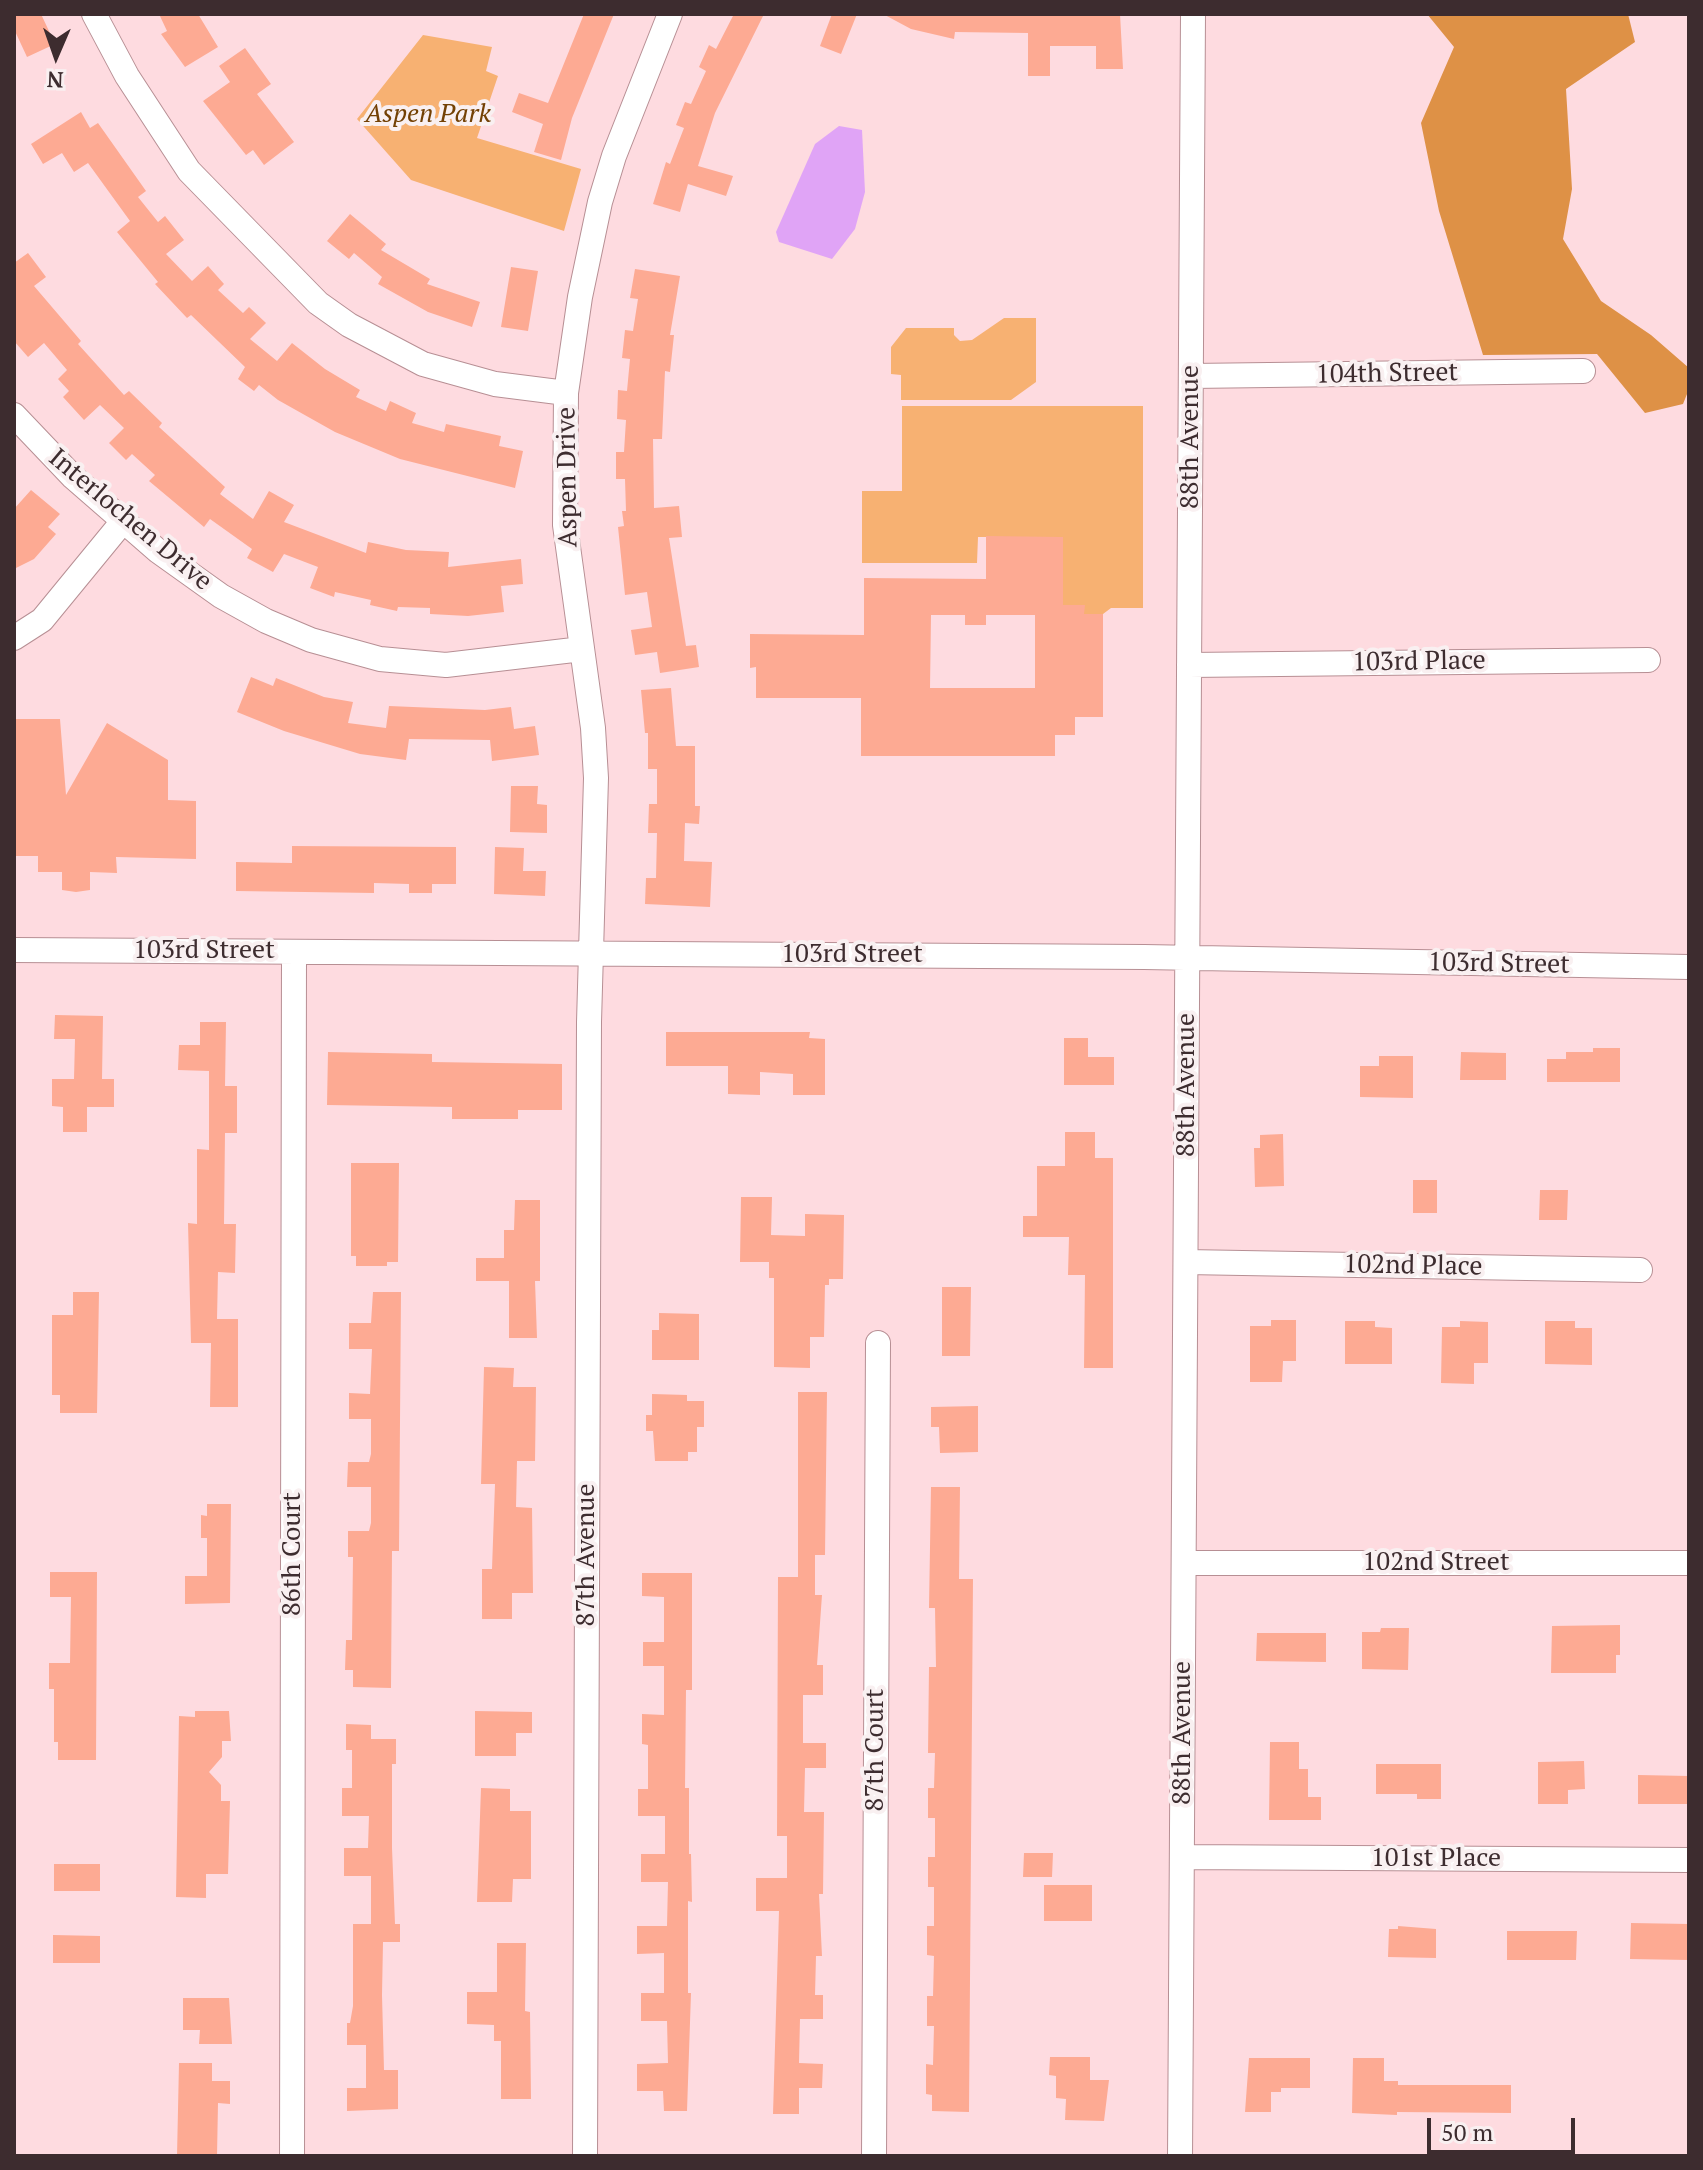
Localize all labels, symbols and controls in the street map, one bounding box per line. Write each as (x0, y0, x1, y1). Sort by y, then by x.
north arrow (16, 16, 96, 96)
text: N (46, 66, 64, 95)
park label: Aspen Park (365, 99, 491, 131)
street label: 104th Street (1316, 357, 1458, 391)
street label: 88th Avenue (1175, 365, 1207, 509)
street label: Aspen Drive (551, 406, 585, 548)
street label: Interlochen Drive (42, 443, 218, 597)
street label: 103rd Place (1352, 645, 1486, 679)
street label: 103rd Street (133, 935, 275, 967)
street label: 103rd Street (781, 939, 923, 971)
street label: 103rd Street (1428, 947, 1570, 981)
street label: 88th Avenue (1171, 1013, 1203, 1157)
street label: 102nd Place (1343, 1249, 1483, 1283)
street label: 87th Avenue (571, 1484, 603, 1626)
street label: 86th Court (277, 1492, 309, 1616)
street label: 102nd Street (1362, 1547, 1510, 1579)
street label: 88th Avenue (1167, 1661, 1199, 1805)
street label: 87th Court (860, 1689, 892, 1811)
street label: 101st Place (1371, 1843, 1501, 1875)
scale bar (1431, 2102, 1579, 2152)
text: 50 m (1441, 2116, 1493, 2148)

